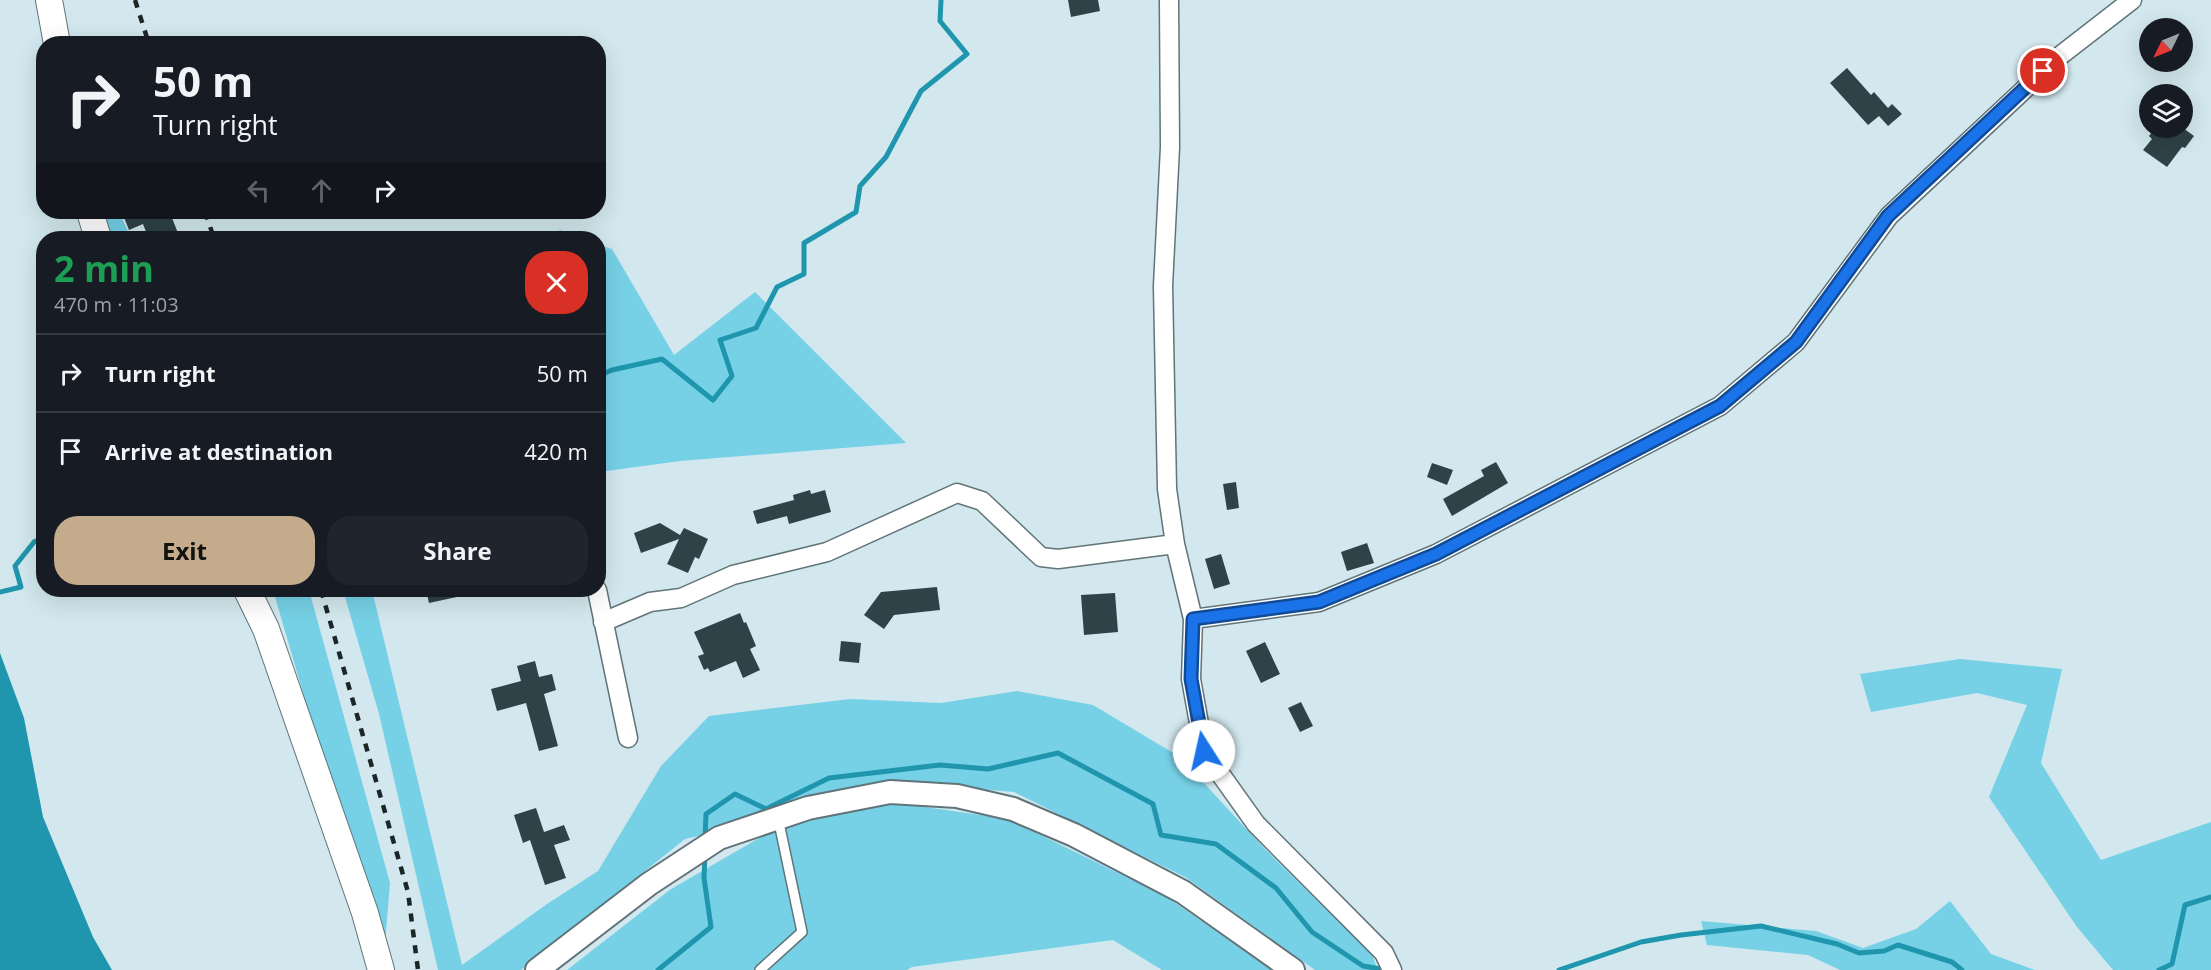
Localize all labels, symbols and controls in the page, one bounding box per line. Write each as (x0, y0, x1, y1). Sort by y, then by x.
north arrow (2139, 18, 2193, 72)
map controls (2139, 18, 2193, 138)
pin (2017, 45, 2068, 96)
text: 50 m (153, 52, 253, 109)
icon: arrive (2026, 54, 2059, 87)
icon: right (54, 60, 132, 138)
button: layers (2139, 84, 2193, 138)
text: Turn right (153, 106, 278, 143)
icon: left (242, 174, 275, 207)
icon: ahead (305, 174, 338, 207)
icon: right (368, 174, 401, 207)
text: 2 min (54, 244, 154, 293)
button: close (525, 251, 588, 314)
text: 470 m · 11:03 (54, 291, 179, 318)
icon: right (54, 357, 87, 390)
text: Turn right (105, 358, 216, 388)
text: 50 m (537, 358, 588, 388)
icon: arrive (54, 435, 87, 468)
text: Arrive at destination (105, 436, 333, 466)
text: 420 m (524, 436, 588, 466)
button: Exit (54, 516, 315, 585)
button: Share (327, 516, 588, 585)
position arrow (1172, 719, 1236, 783)

